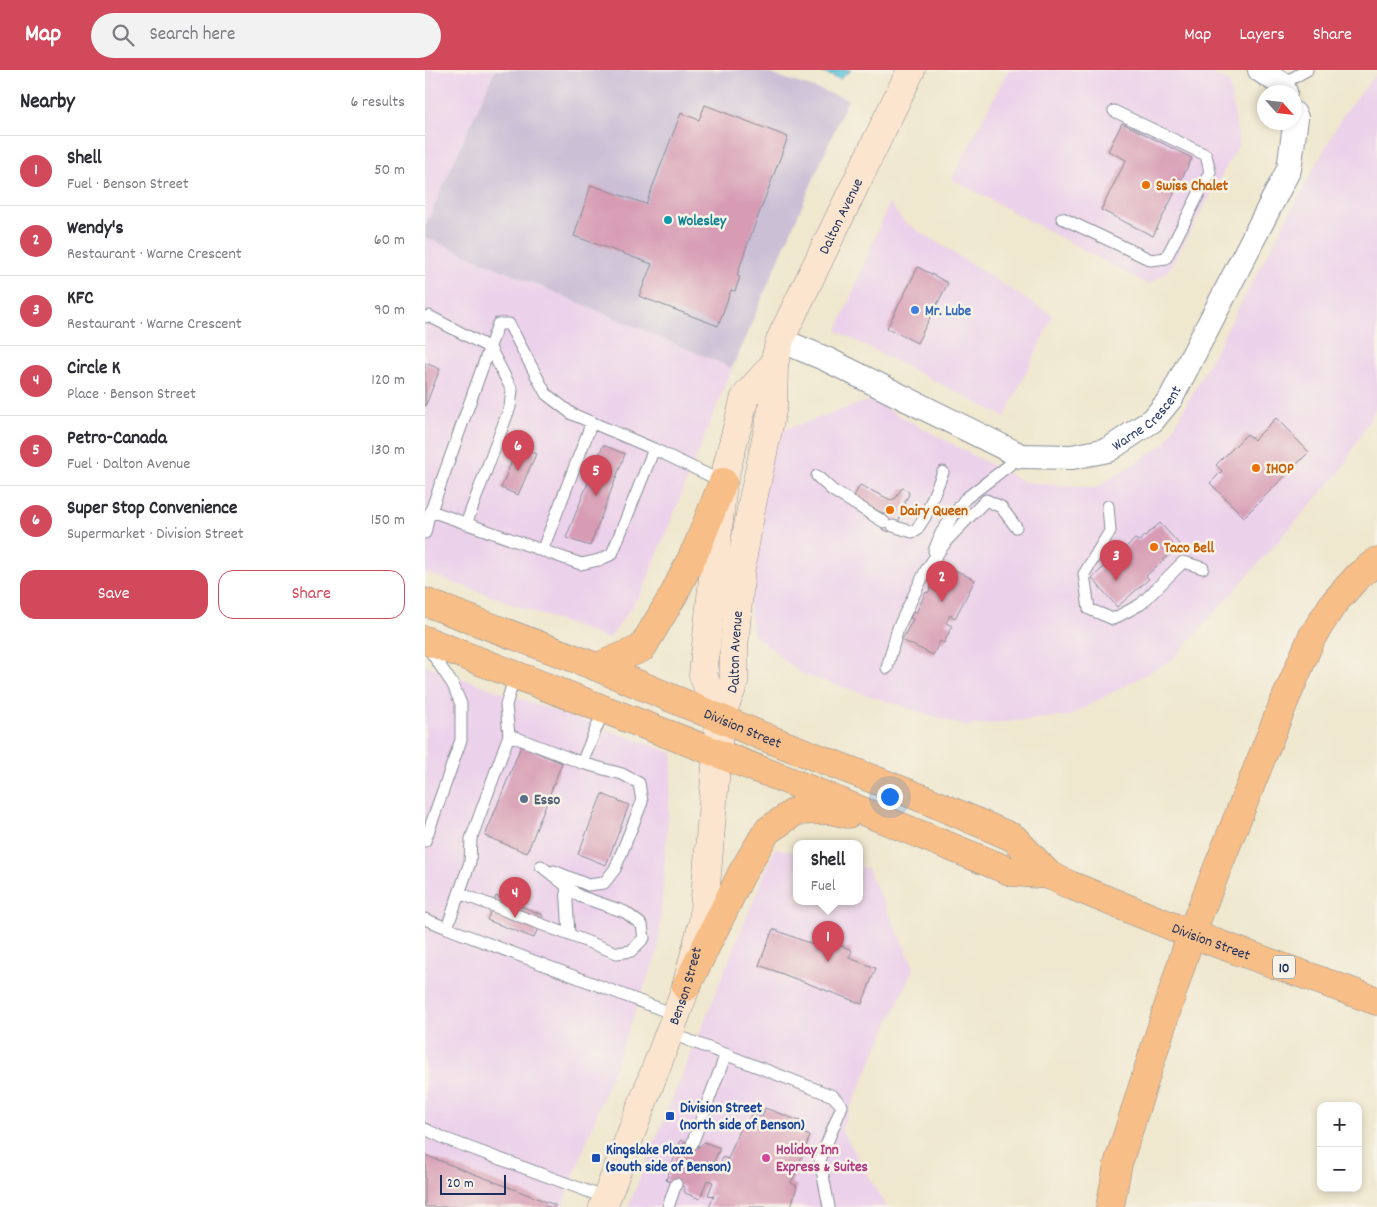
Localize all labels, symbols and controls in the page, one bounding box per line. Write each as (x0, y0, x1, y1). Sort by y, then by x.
search box (91, 13, 441, 58)
text: Map (25, 18, 61, 52)
icon: search (109, 21, 137, 49)
text: Search here (149, 22, 235, 49)
text: Map (1184, 23, 1211, 48)
text: Layers (1239, 23, 1285, 48)
text: Share (1313, 23, 1352, 48)
north arrow (1257, 85, 1302, 130)
text: Nearby (20, 88, 75, 118)
text: 6 results (350, 91, 405, 114)
text: Shell (67, 146, 102, 173)
text: 1 (34, 159, 38, 182)
text: 50 m (374, 159, 405, 182)
text: Fuel · Benson Street (67, 173, 189, 196)
street label: Dalton Avenue (814, 175, 870, 258)
place label: Swiss Chalet (1156, 176, 1229, 198)
marker: Swiss Chalet (1140, 179, 1152, 191)
place label: Wolesley (678, 211, 727, 233)
marker: Wolesley (662, 214, 674, 226)
text: Wendy's (67, 216, 123, 243)
text: 2 (33, 229, 40, 252)
text: 60 m (374, 229, 405, 252)
text: Restaurant · Warne Crescent (67, 243, 242, 266)
text: KFC (67, 286, 94, 313)
text: 3 (32, 299, 40, 322)
text: 90 m (374, 299, 405, 322)
place label: Mr. Lube (925, 301, 971, 323)
marker: Mr. Lube (909, 304, 921, 316)
text: Restaurant · Warne Crescent (67, 313, 242, 336)
text: Circle K (67, 356, 121, 383)
text: 4 (33, 369, 39, 392)
text: 120 m (371, 369, 405, 392)
street label: Warne Crescent (1108, 382, 1189, 457)
text: Place · Benson Street (67, 383, 196, 406)
text: Petro-Canada (67, 426, 167, 453)
pin: 6 (502, 430, 534, 471)
text: 5 (32, 439, 40, 462)
text: 130 m (371, 439, 405, 462)
text: Fuel · Dalton Avenue (67, 453, 190, 476)
pin: 5 (580, 455, 612, 496)
place label: IHOP (1266, 459, 1294, 481)
marker: IHOP (1250, 462, 1262, 474)
text: Super Stop Convenience (67, 496, 237, 523)
place label: Dairy Queen (900, 501, 968, 523)
marker: Dairy Queen (884, 504, 896, 516)
text: 6 (32, 509, 40, 532)
text: 150 m (371, 509, 405, 532)
text: Supermarket · Division Street (67, 523, 244, 546)
place label: Taco Bell (1164, 538, 1214, 560)
pin: 3 (1100, 540, 1132, 581)
marker: Taco Bell (1148, 541, 1160, 553)
pin: 2 (926, 561, 958, 602)
button: Save (20, 570, 208, 619)
button: Share (218, 570, 405, 619)
street label: Dalton Avenue (722, 610, 750, 697)
street label: Division Street (700, 704, 785, 756)
your location (877, 784, 903, 810)
place label: Esso (534, 790, 560, 812)
marker: Esso (518, 793, 530, 805)
popup (793, 840, 863, 905)
text: Shell (811, 848, 845, 875)
text: Fuel (811, 875, 836, 898)
pin: 4 (499, 877, 531, 918)
street label: Division Street (1168, 918, 1253, 968)
pin: 1 (812, 921, 844, 962)
street label: Benson Street (664, 944, 709, 1029)
road number: 10 (1273, 956, 1295, 979)
place label: Division Street (north side of Benson) (680, 1098, 805, 1137)
map controls (1317, 1102, 1362, 1192)
button: + (1317, 1102, 1362, 1147)
marker: Division Street (north side of Benson) (664, 1110, 676, 1122)
place label: Kingslake Plaza (south side of Benson) (606, 1140, 731, 1179)
place label: Holiday Inn Express & Suites (776, 1140, 868, 1179)
button: − (1317, 1147, 1362, 1192)
marker: Kingslake Plaza (south side of Benson) (590, 1152, 602, 1164)
marker: Holiday Inn Express & Suites (760, 1152, 772, 1164)
scale bar (440, 1172, 506, 1195)
text: 20 m (447, 1174, 474, 1194)

